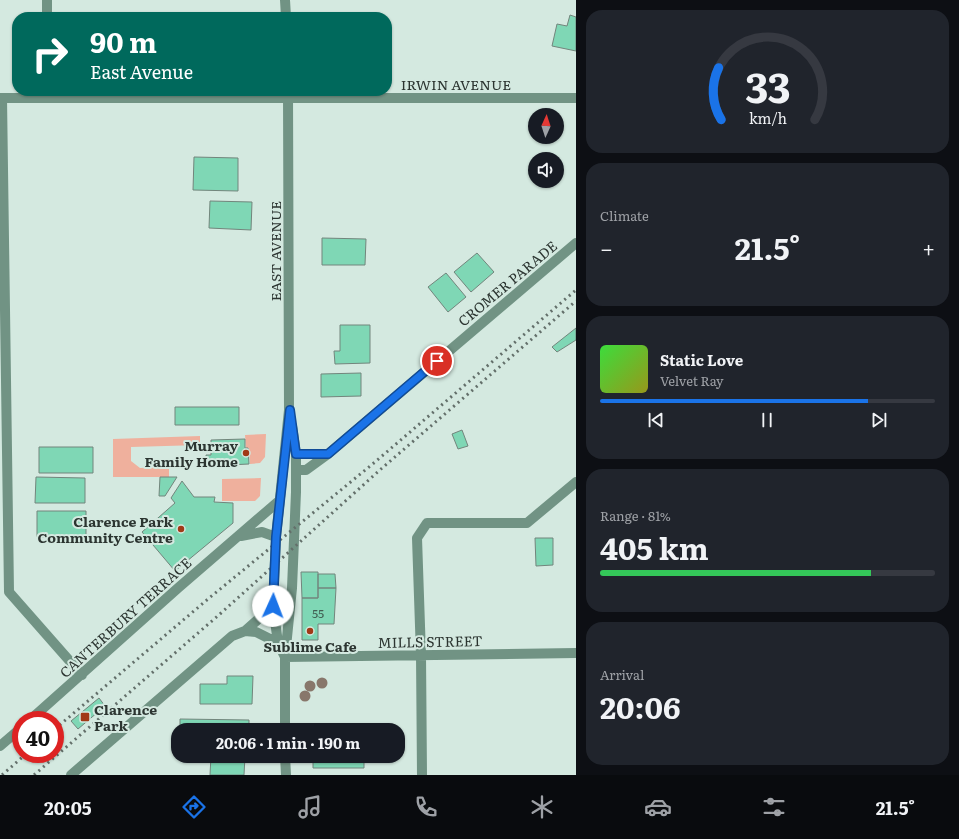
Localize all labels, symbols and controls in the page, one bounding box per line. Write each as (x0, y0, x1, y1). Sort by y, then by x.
text: 90 m (90, 20, 157, 62)
icon: right (24, 28, 76, 80)
text: 33 (745, 53, 790, 115)
text: East Avenue (90, 58, 193, 85)
street label: IRWIN AVENUE (401, 74, 511, 94)
text: km/h (748, 106, 787, 127)
north arrow (528, 108, 564, 144)
map controls (528, 108, 564, 188)
button: sound (528, 152, 564, 188)
street label: EAST AVENUE (265, 201, 285, 301)
text: Climate (600, 206, 649, 225)
text: 21.5° (735, 225, 800, 269)
text: − (600, 231, 613, 264)
text: + (922, 231, 935, 264)
street label: CROMER PARADE (453, 236, 561, 330)
pin (420, 344, 454, 378)
text: Static Love (660, 348, 743, 371)
icon: arrive (426, 350, 448, 372)
text: Velvet Ray (660, 371, 724, 390)
icon: previous (645, 409, 667, 431)
icon: pause (756, 409, 778, 431)
icon: next (868, 409, 890, 431)
place label: Murray Family Home (145, 435, 238, 471)
marker: Murray Family Home (241, 448, 251, 458)
text: Range · 81% (600, 506, 671, 525)
place label: Clarence Park Community Centre (38, 511, 174, 547)
marker: Clarence Park Community Centre (176, 524, 186, 534)
text: 405 km (600, 525, 709, 569)
street label: CANTERBURY TERRACE (55, 552, 195, 682)
position arrow (252, 585, 294, 627)
house number: 55 (312, 604, 324, 622)
marker: Sublime Cafe (305, 626, 315, 636)
street label: MILLS STREET (377, 630, 483, 652)
place label: Sublime Cafe (263, 636, 357, 656)
text: Arrival (600, 665, 644, 684)
text: 20:06 (600, 684, 680, 728)
place label: Clarence Park (94, 699, 157, 735)
speed limit sign: 40 (12, 711, 64, 763)
marker: Clarence Park (79, 711, 91, 723)
text: 20:06 · 1 min · 190 m (216, 731, 360, 754)
icon: directions (180, 793, 208, 821)
icon: music (296, 793, 324, 821)
icon: phone (412, 793, 440, 821)
icon: climate (528, 793, 556, 821)
icon: car (644, 793, 672, 821)
icon: filters (760, 793, 788, 821)
text: 20:05 (44, 794, 91, 821)
text: 21.5° (876, 794, 915, 821)

